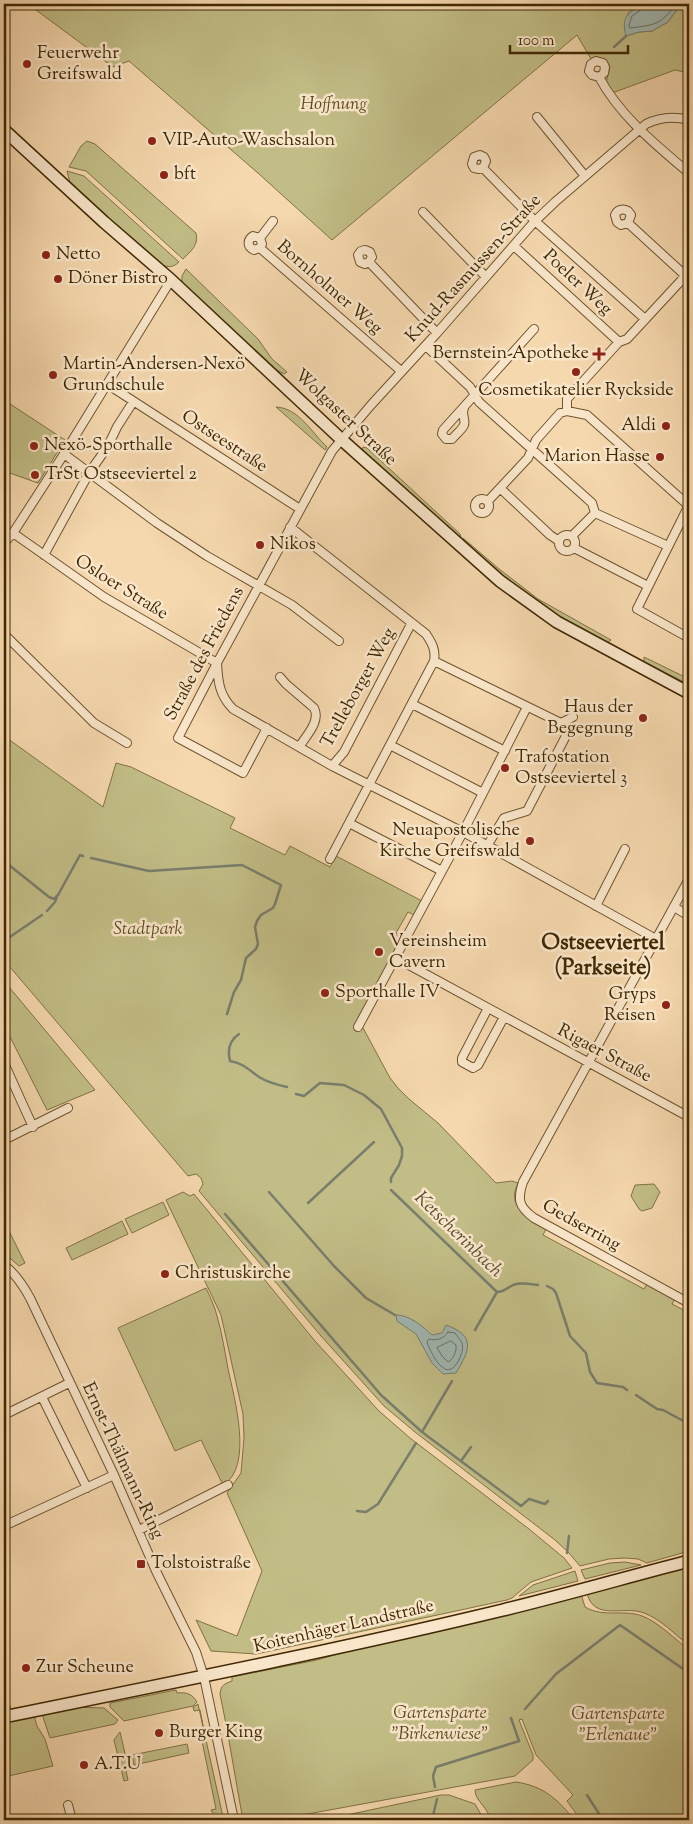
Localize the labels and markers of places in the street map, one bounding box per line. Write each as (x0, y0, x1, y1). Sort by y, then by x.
place label: Feuerwehr Greifswald (37, 41, 122, 88)
marker: Feuerwehr Greifswald (21, 58, 33, 70)
place label: VIP-Auto-Waschsalon (162, 128, 335, 154)
marker: VIP-Auto-Waschsalon (146, 135, 158, 147)
place label: bft (174, 162, 196, 188)
marker: bft (158, 169, 170, 181)
place label: Netto (56, 242, 101, 268)
marker: Netto (40, 249, 52, 261)
place label: Döner Bistro (68, 266, 168, 292)
marker: Döner Bistro (52, 273, 64, 285)
place label: Bernstein-Apotheke (433, 341, 589, 367)
marker: Bernstein-Apotheke (593, 348, 605, 360)
place label: Martin-Andersen-Nexö Grundschule (63, 352, 245, 399)
marker: Cosmetikatelier Ryckside (570, 366, 582, 378)
marker: Martin-Andersen-Nexö Grundschule (47, 369, 59, 381)
place label: Cosmetikatelier Ryckside (478, 378, 674, 404)
place label: Aldi (621, 413, 656, 439)
marker: Aldi (660, 420, 672, 432)
place label: Nexö-Sporthalle (44, 433, 173, 459)
marker: Nexö-Sporthalle (28, 440, 40, 452)
place label: Marion Hasse (544, 444, 650, 470)
marker: Marion Hasse (654, 451, 666, 463)
place label: TrSt Ostseeviertel 2 (45, 462, 198, 488)
marker: TrSt Ostseeviertel 2 (29, 469, 41, 481)
place label: Nikos (270, 532, 316, 558)
marker: Nikos (254, 539, 266, 551)
place label: Haus der Begegnung (547, 695, 633, 742)
marker: Haus der Begegnung (637, 712, 649, 724)
place label: Trafostation Ostseeviertel 3 (515, 745, 627, 792)
marker: Trafostation Ostseeviertel 3 (499, 762, 511, 774)
place label: Neuapostolische Kirche Greifswald (380, 818, 520, 865)
marker: Neuapostolische Kirche Greifswald (524, 835, 536, 847)
place label: Vereinsheim Cavern (389, 929, 487, 976)
marker: Vereinsheim Cavern (373, 946, 385, 958)
place label: Sporthalle IV (335, 980, 440, 1006)
place label: Gryps Reisen (604, 982, 656, 1029)
marker: Sporthalle IV (319, 987, 331, 999)
marker: Gryps Reisen (660, 999, 672, 1011)
place label: Christuskirche (175, 1261, 291, 1287)
marker: Christuskirche (159, 1268, 171, 1280)
place label: Tolstoistraße (151, 1551, 251, 1577)
marker: Tolstoistraße (135, 1558, 147, 1570)
place label: Zur Scheune (36, 1655, 134, 1681)
marker: Zur Scheune (20, 1662, 32, 1674)
place label: Burger King (169, 1720, 263, 1746)
marker: Burger King (153, 1727, 165, 1739)
place label: A.T.U (94, 1752, 141, 1778)
marker: A.T.U (78, 1759, 90, 1771)

